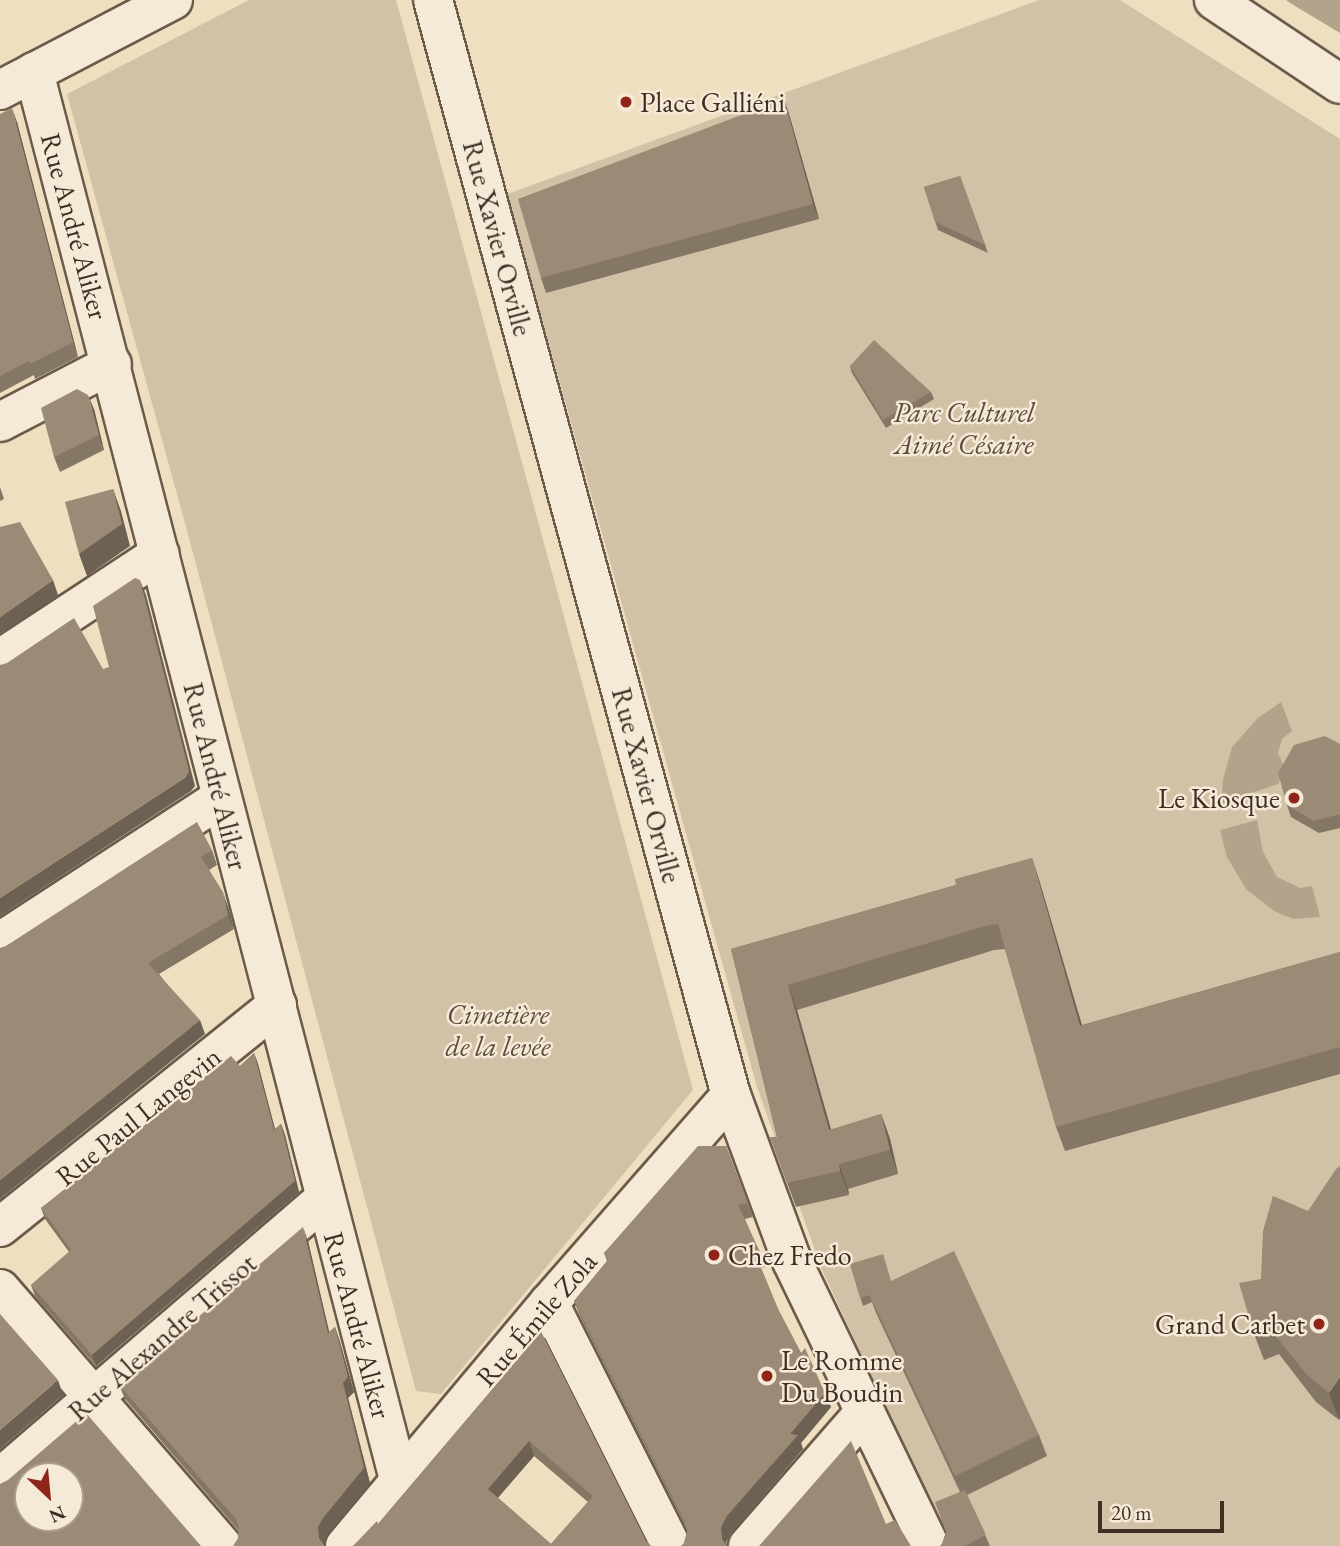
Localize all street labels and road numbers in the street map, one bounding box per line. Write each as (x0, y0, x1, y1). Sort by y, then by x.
street label: Rue André Aliker (34, 129, 116, 323)
street label: Rue Xavier Orville (456, 137, 540, 339)
street label: Rue André Aliker (176, 679, 256, 873)
street label: Rue Xavier Orville (605, 684, 689, 886)
street label: Rue Paul Langevin (49, 1039, 227, 1193)
street label: Rue André Aliker (317, 1228, 399, 1422)
street label: Rue Émile Zola (468, 1245, 604, 1393)
street label: Rue Alexandre Trissot (61, 1246, 263, 1428)

